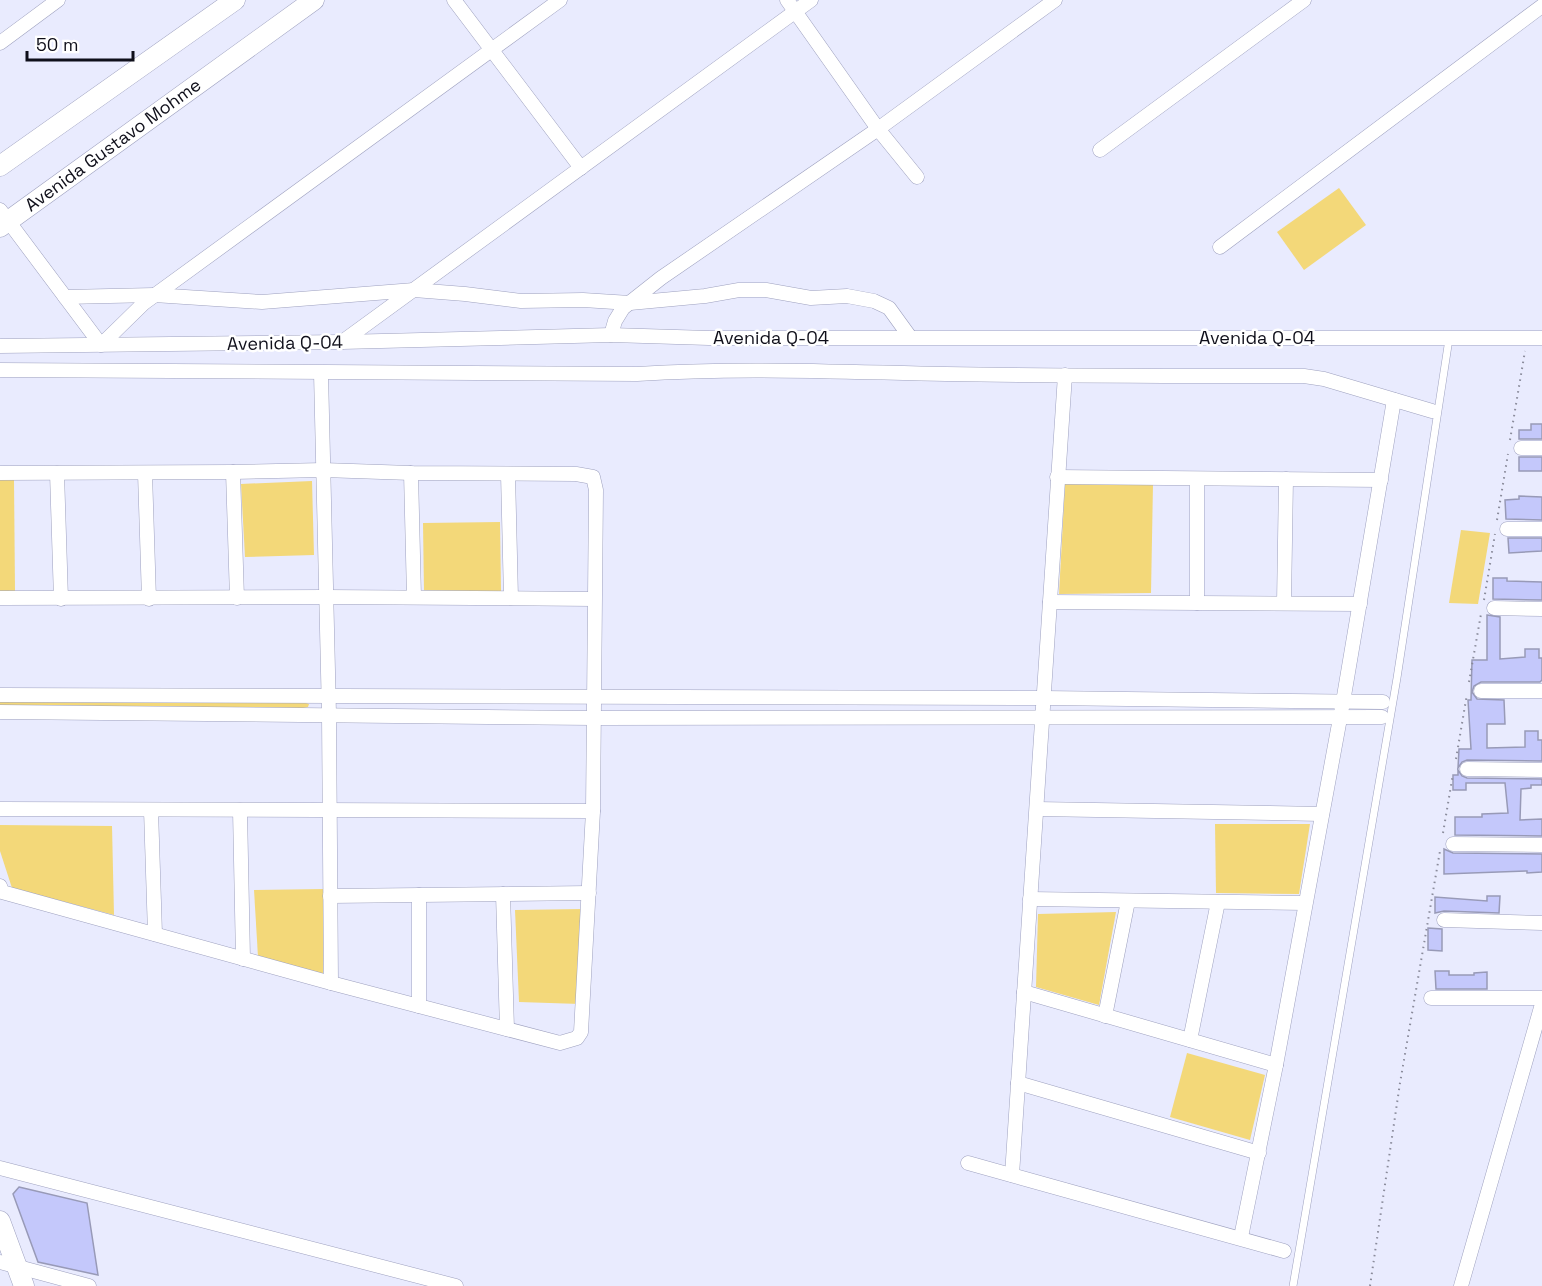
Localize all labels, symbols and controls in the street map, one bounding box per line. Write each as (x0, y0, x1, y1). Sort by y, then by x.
scale bar (27, 24, 134, 62)
text: 50 m (36, 33, 78, 56)
street label: Avenida Gustavo Mohme (20, 73, 205, 216)
street label: Avenida Q-04 (713, 326, 829, 349)
street label: Avenida Q-04 (1199, 326, 1315, 349)
street label: Avenida Q-04 (227, 330, 343, 355)

